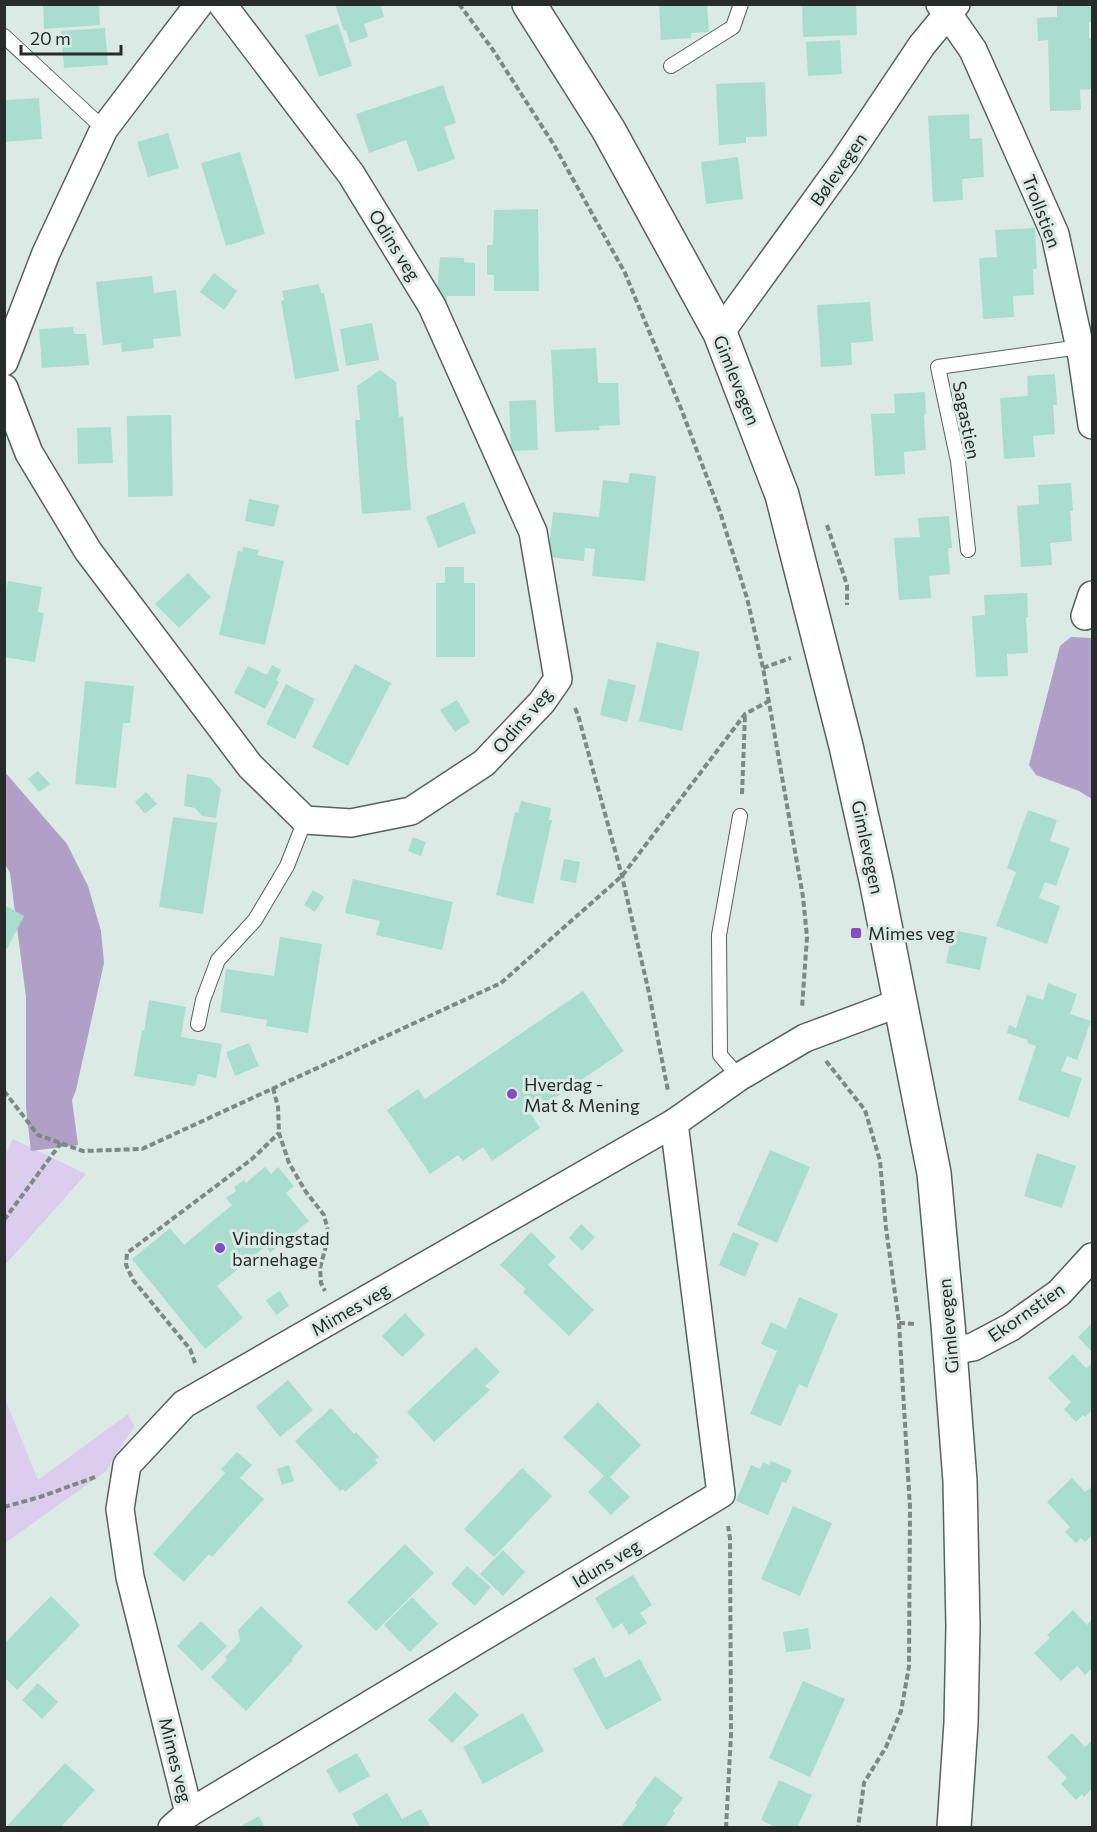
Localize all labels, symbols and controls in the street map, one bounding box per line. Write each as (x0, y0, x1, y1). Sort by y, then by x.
scale bar (21, 18, 122, 56)
text: 20 m (30, 27, 71, 49)
street label: Bølevegen (805, 128, 871, 210)
street label: Trollstien (1018, 171, 1066, 251)
street label: Odins veg (365, 205, 426, 285)
street label: Gimlevegen (709, 332, 765, 428)
street label: Sagastien (949, 379, 985, 461)
street label: Odins veg (488, 682, 557, 757)
street label: Gimlevegen (847, 798, 889, 896)
place label: Mimes veg (868, 922, 955, 944)
marker: Mimes veg (849, 926, 863, 940)
place label: Hverdag - Mat & Mening (524, 1073, 640, 1116)
marker: Hverdag - Mat & Mening (505, 1087, 519, 1101)
place label: Vindingstad barnehage (232, 1227, 330, 1270)
marker: Vindingstad barnehage (213, 1241, 227, 1255)
street label: Mimes veg (307, 1278, 393, 1340)
street label: Gimlevegen (933, 1278, 963, 1374)
street label: Ekornstien (984, 1278, 1068, 1346)
street label: Iduns veg (568, 1534, 644, 1592)
street label: Mimes veg (155, 1715, 197, 1805)

